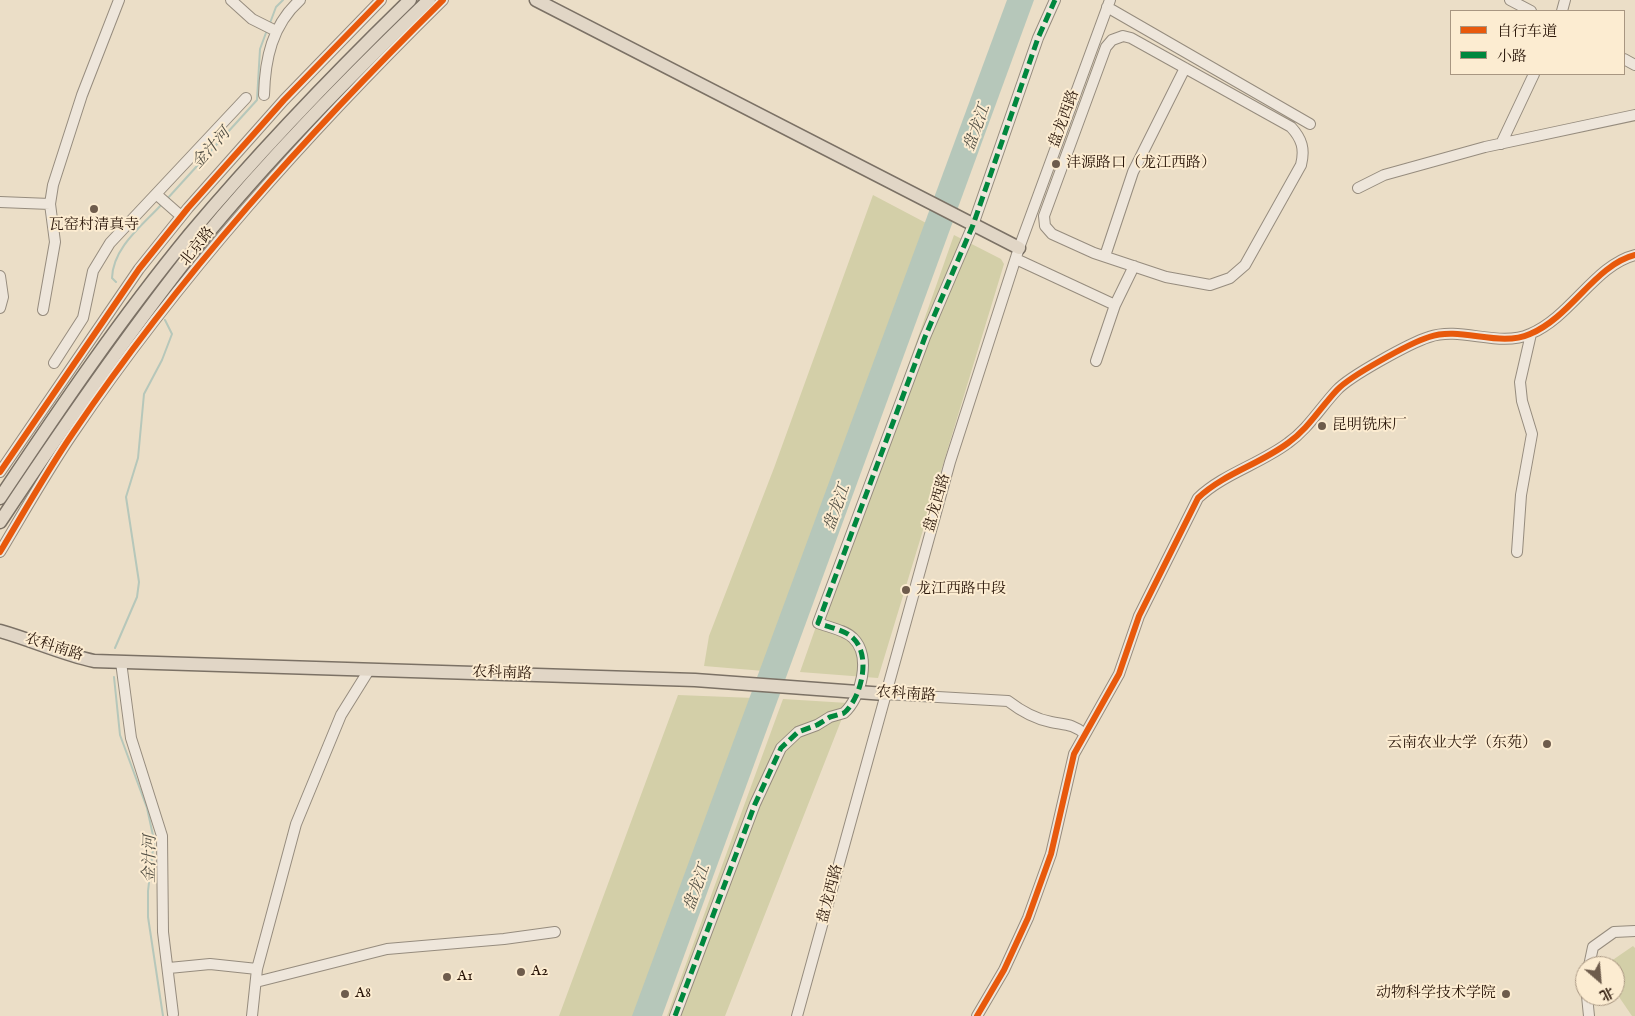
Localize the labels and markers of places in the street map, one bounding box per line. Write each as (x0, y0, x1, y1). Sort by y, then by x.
place label: 沣源路口（龙江西路） (1066, 155, 1216, 173)
marker: 沣源路口（龙江西路） (1050, 158, 1062, 170)
marker: 瓦窑村清真寺 (88, 203, 100, 215)
place label: 瓦窑村清真寺 (49, 217, 139, 235)
place label: 昆明铣床厂 (1332, 417, 1407, 435)
marker: 昆明铣床厂 (1316, 420, 1328, 432)
place label: 龙江西路中段 (916, 581, 1006, 599)
marker: 龙江西路中段 (900, 584, 912, 596)
place label: 云南农业大学（东苑） (1387, 735, 1537, 753)
marker: 云南农业大学（东苑） (1541, 738, 1553, 750)
place label: A2 (531, 963, 548, 981)
marker: A2 (515, 966, 527, 978)
place label: A1 (457, 968, 473, 986)
marker: A1 (441, 971, 453, 983)
place label: A8 (355, 985, 371, 1003)
place label: 动物科学技术学院 (1376, 985, 1496, 1003)
marker: A8 (339, 988, 351, 1000)
marker: 动物科学技术学院 (1500, 988, 1512, 1000)

